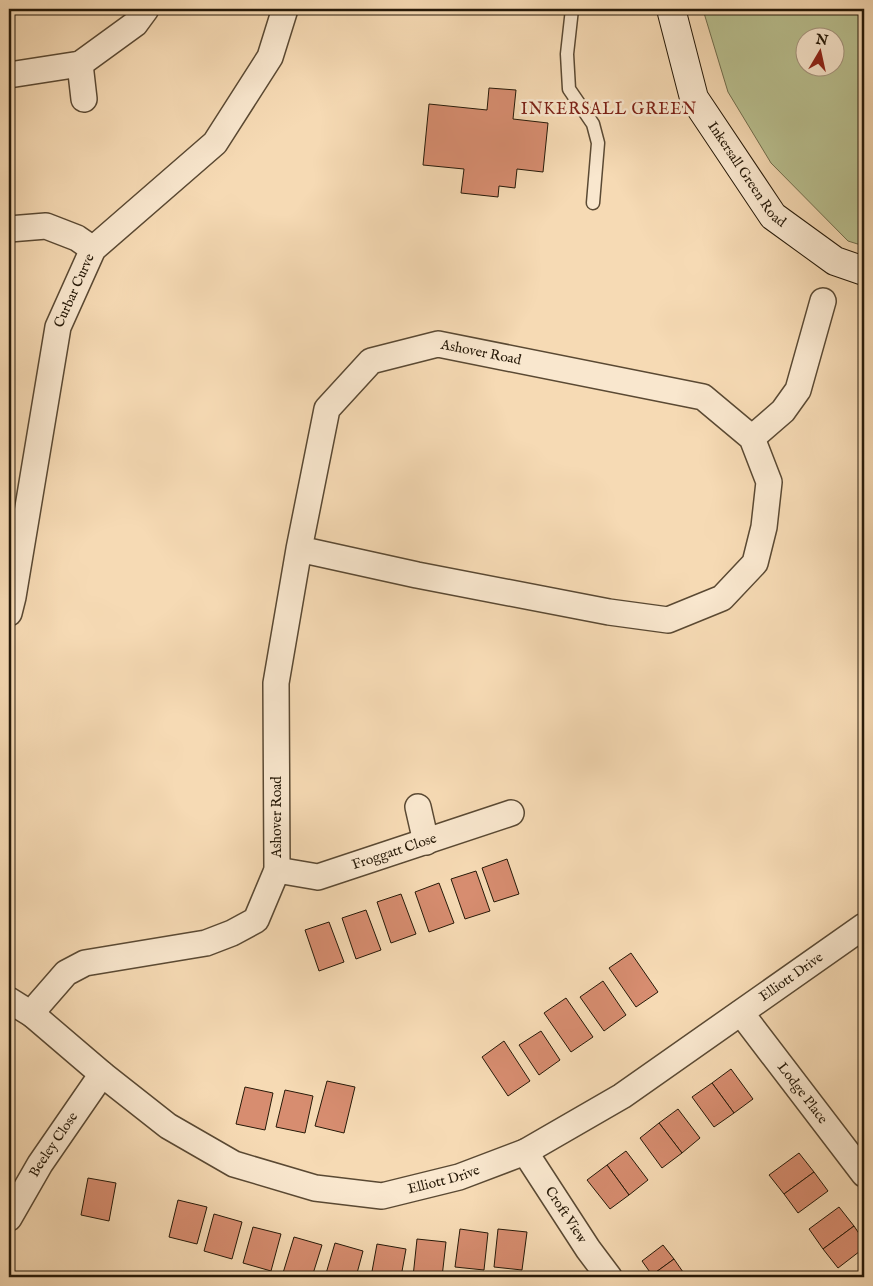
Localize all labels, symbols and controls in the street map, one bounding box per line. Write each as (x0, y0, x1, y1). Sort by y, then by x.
north arrow (796, 28, 846, 78)
text: N (813, 30, 829, 50)
district label: INKERSALL GREEN (521, 100, 697, 120)
street label: Inkersall Green Road (703, 118, 790, 232)
street label: Curbar Curve (50, 250, 99, 331)
street label: Ashover Road (438, 336, 523, 370)
street label: Ashover Road (268, 776, 286, 859)
street label: Froggatt Close (350, 829, 439, 874)
street label: Elliott Drive (756, 948, 827, 1006)
street label: Lodge Place (773, 1059, 832, 1128)
street label: Beeley Close (25, 1108, 82, 1180)
street label: Elliott Drive (406, 1161, 483, 1198)
street label: Croft View (541, 1183, 591, 1247)

